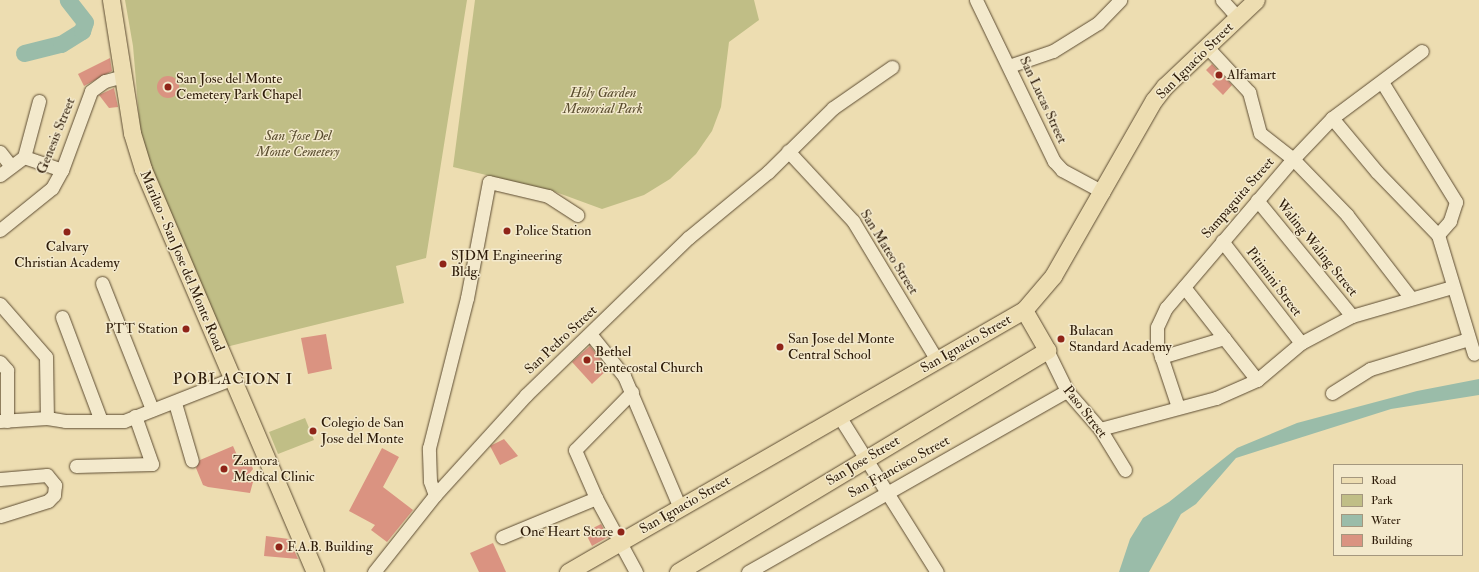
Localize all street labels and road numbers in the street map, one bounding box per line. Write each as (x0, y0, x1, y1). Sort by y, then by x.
street label: San Ignacio Street (1153, 19, 1237, 103)
street label: San Lucas Street (1016, 54, 1070, 146)
street label: Genesis Street (33, 95, 79, 177)
street label: Sampaguita Street (1198, 154, 1278, 242)
street label: Marilao - San Jose del Monte Road (136, 168, 228, 354)
street label: Waling Waling Street (1273, 196, 1361, 300)
street label: San Mateo Street (856, 207, 922, 297)
street label: Pitimini Street (1243, 244, 1305, 320)
street label: San Pedro Street (521, 302, 601, 378)
street label: San Ignacio Street (918, 311, 1014, 377)
street label: Paso Street (1059, 382, 1111, 442)
street label: San Jose Street (823, 432, 903, 490)
street label: San Francisco Street (845, 432, 953, 502)
street label: San Ignacio Street (637, 472, 733, 538)

